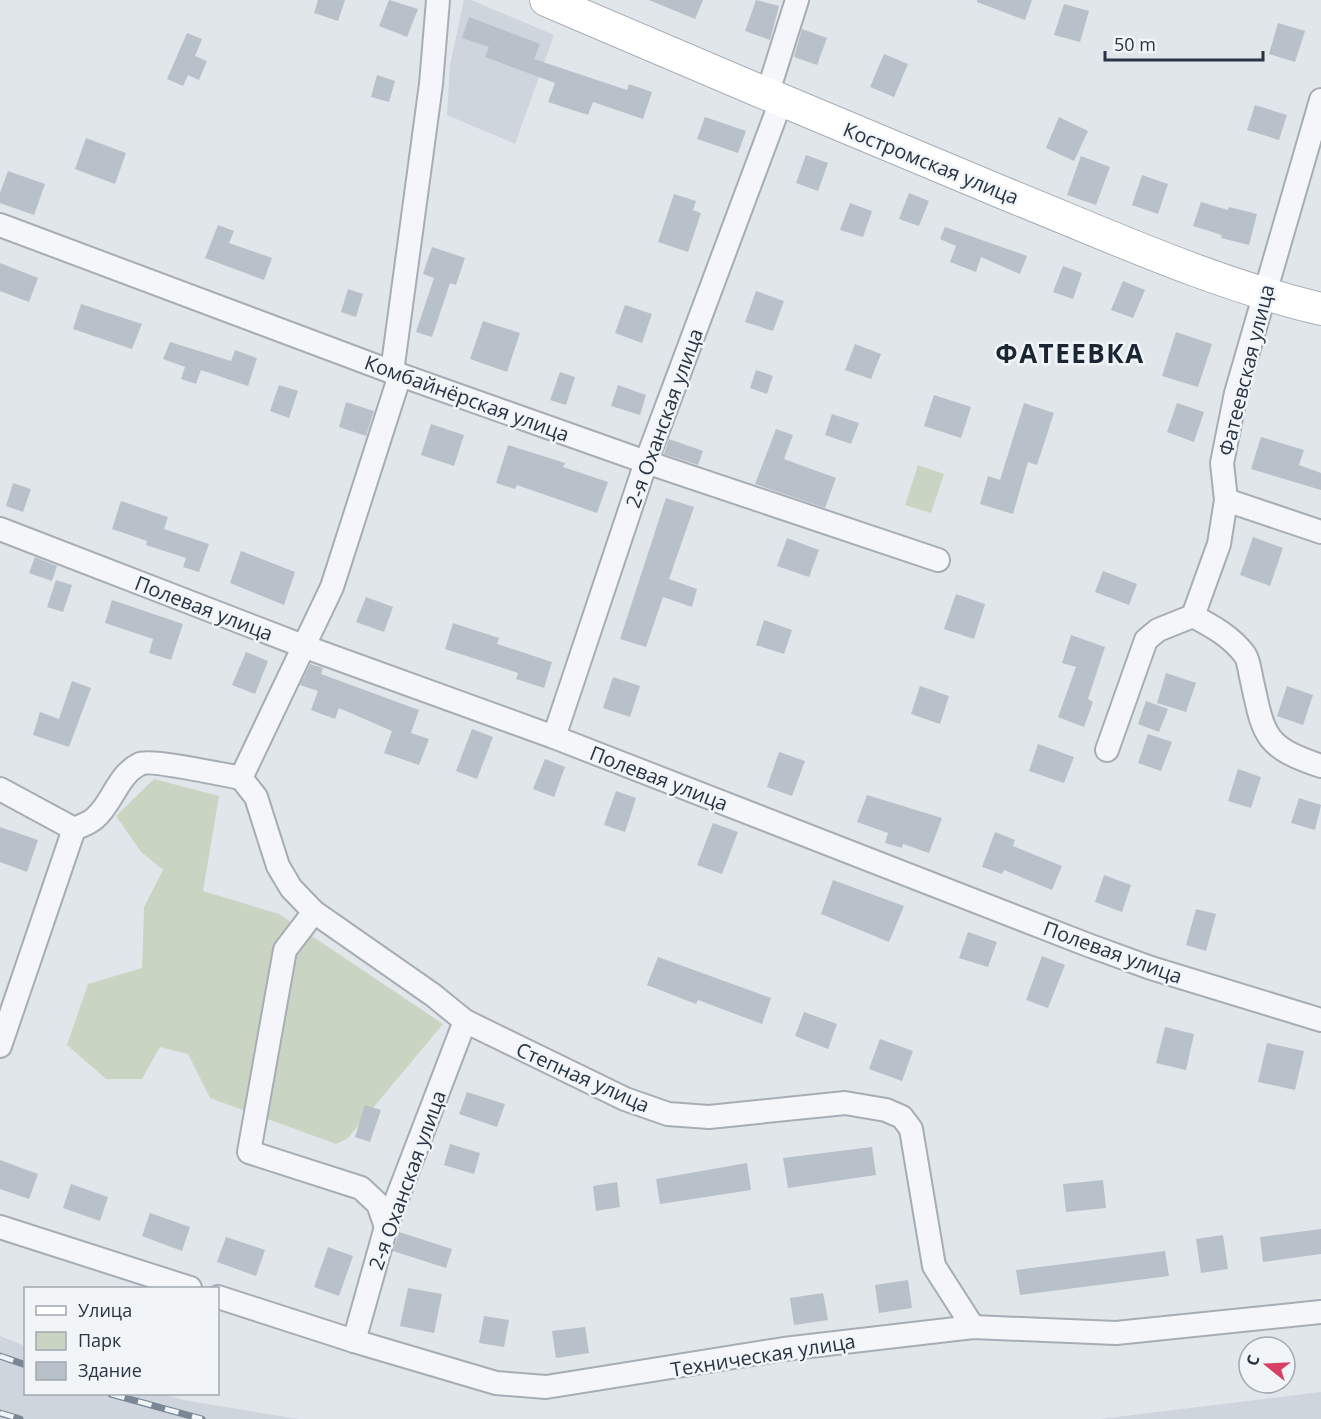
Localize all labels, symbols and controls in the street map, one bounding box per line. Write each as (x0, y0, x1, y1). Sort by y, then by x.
scale bar (1105, 24, 1262, 62)
text: 50 m (1114, 32, 1156, 56)
street label: Костромская улица (839, 115, 1023, 211)
street label: Фатеевская улица (1212, 282, 1280, 458)
street label: 2-я Оханская улица (619, 325, 709, 511)
district label: ФАТЕЕВКА (995, 335, 1145, 371)
street label: Комбайнёрская улица (361, 348, 573, 448)
street label: Полевая улица (131, 569, 277, 647)
street label: Полевая улица (586, 739, 732, 817)
street label: Полевая улица (1040, 914, 1186, 990)
street label: Степная улица (512, 1035, 654, 1119)
street label: 2-я Оханская улица (362, 1087, 452, 1273)
legend (24, 1287, 219, 1395)
text: Улица (78, 1298, 132, 1322)
street label: Техническая улица (669, 1327, 857, 1383)
text: Парк (78, 1328, 122, 1352)
north arrow (1237, 1335, 1297, 1395)
text: С (1241, 1352, 1265, 1369)
text: Здание (78, 1358, 142, 1382)

